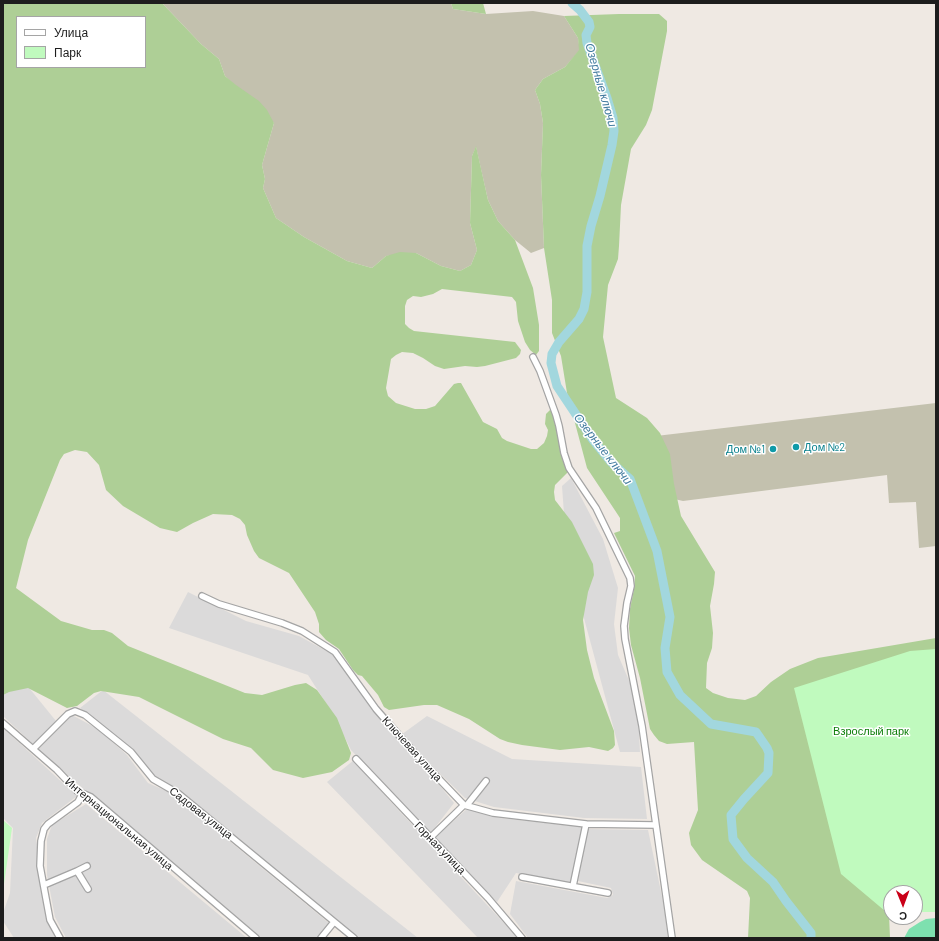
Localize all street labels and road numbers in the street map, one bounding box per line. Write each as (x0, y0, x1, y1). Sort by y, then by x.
street label: Ключевая улица (379, 714, 445, 784)
street label: Интернациональная улица (62, 775, 176, 873)
street label: Садовая улица (167, 784, 235, 842)
street label: Горная улица (412, 819, 468, 877)

